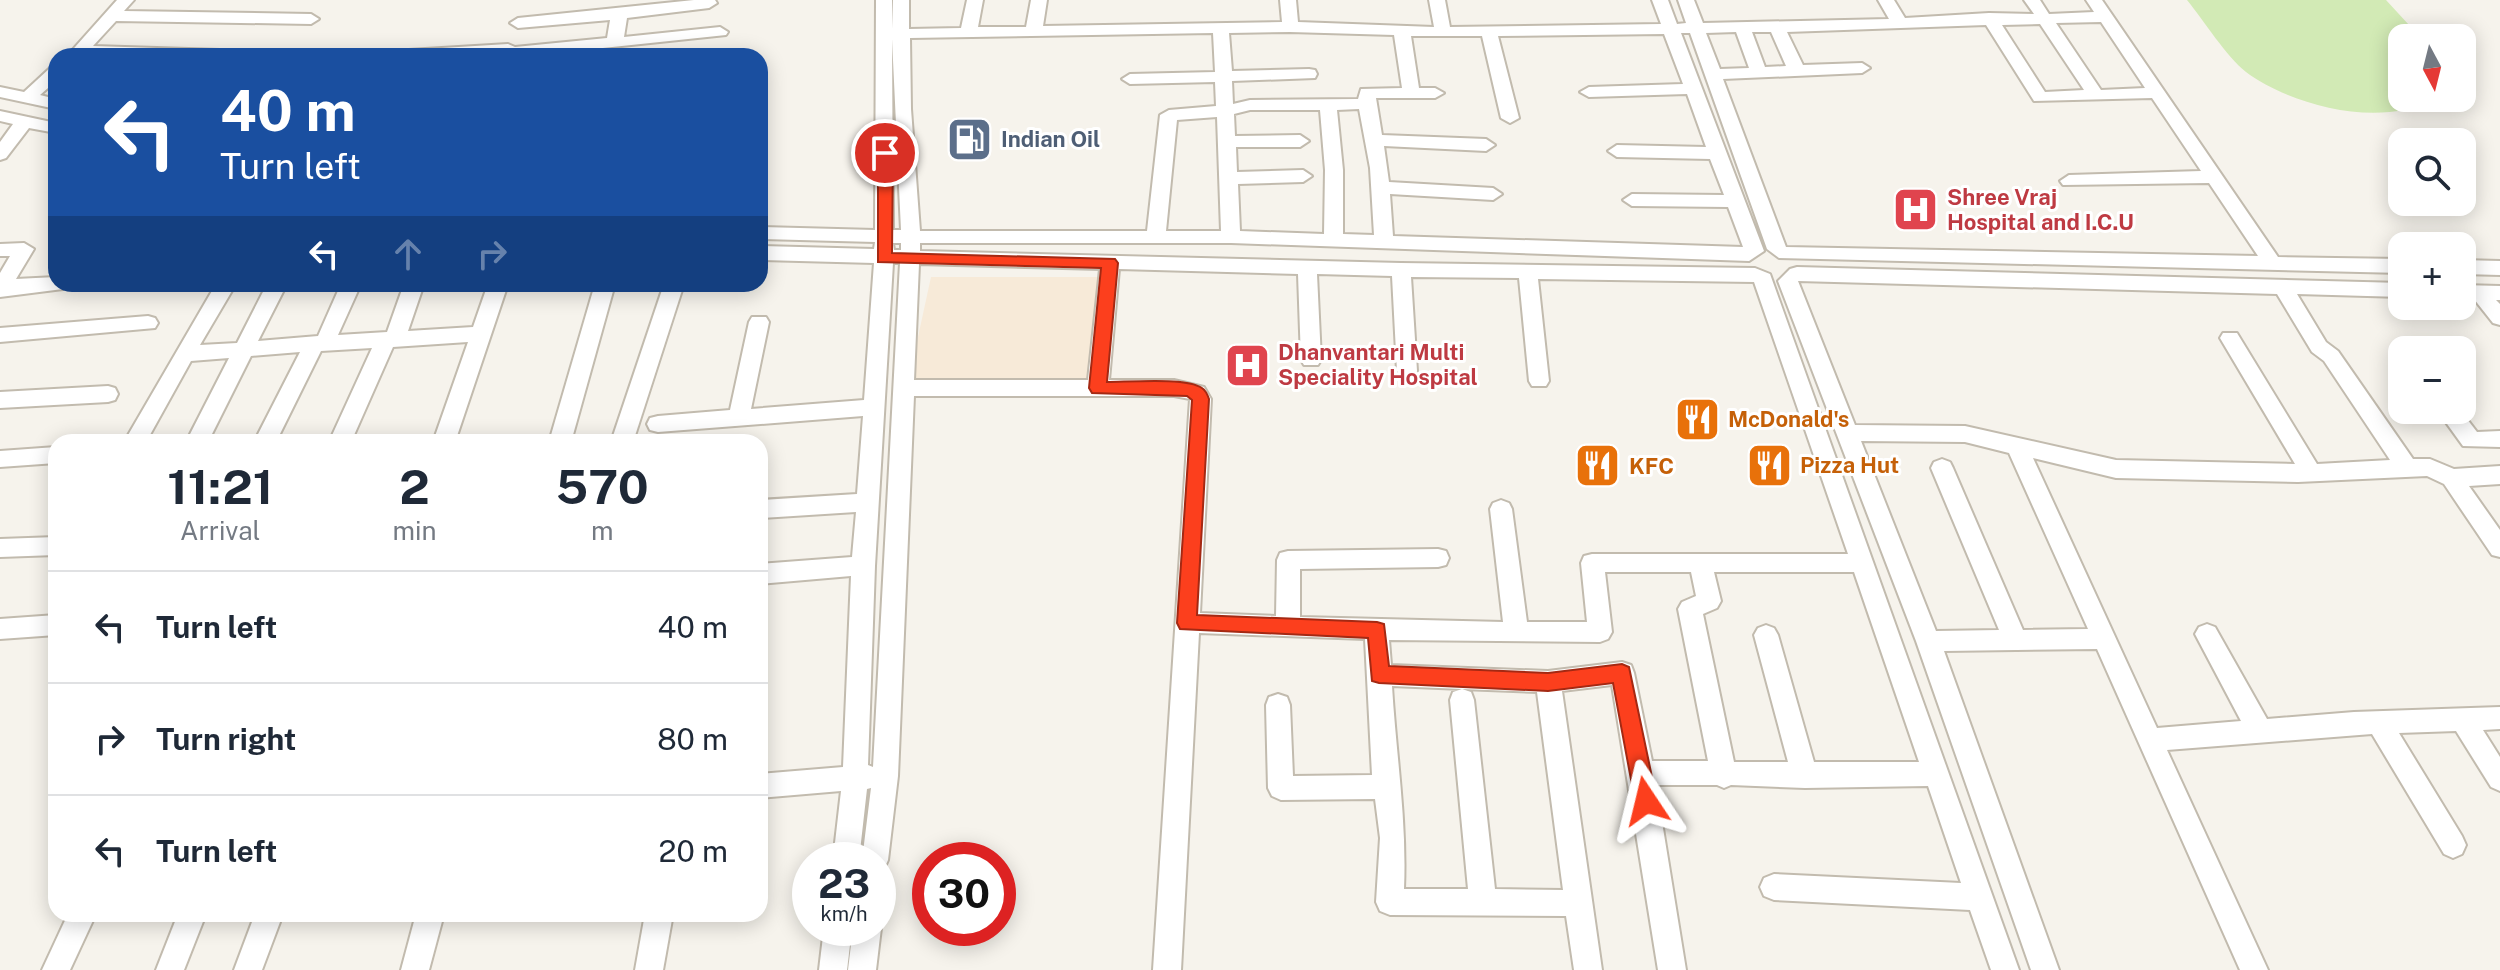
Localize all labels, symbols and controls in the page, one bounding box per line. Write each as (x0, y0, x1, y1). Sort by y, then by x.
north arrow (2388, 24, 2476, 112)
map controls (2388, 24, 2476, 424)
text: 40 m (220, 78, 356, 144)
icon: left (88, 80, 192, 184)
fuel station icon: Indian Oil (946, 115, 994, 163)
pin (851, 119, 919, 187)
place label: Indian Oil (1001, 126, 1100, 152)
button: search (2388, 128, 2476, 216)
icon: arrive (863, 131, 907, 175)
text: Turn left (220, 145, 361, 187)
place label: Shree Vraj Hospital and I.C.U (1947, 184, 2134, 235)
hospital icon: Shree Vraj Hospital and I.C.U (1892, 186, 1940, 234)
icon: left (302, 232, 346, 276)
icon: ahead (386, 232, 430, 276)
icon: right (470, 232, 514, 276)
button: + (2388, 232, 2476, 320)
button: − (2388, 336, 2476, 424)
place label: Dhanvantari Multi Speciality Hospital (1278, 339, 1478, 390)
hospital icon: Dhanvantari Multi Speciality Hospital (1223, 341, 1271, 389)
restaurant icon: McDonald's (1673, 395, 1721, 443)
place label: McDonald's (1728, 406, 1849, 432)
restaurant icon: Pizza Hut (1745, 441, 1793, 489)
restaurant icon: KFC (1574, 442, 1622, 490)
place label: Pizza Hut (1800, 452, 1899, 478)
place label: KFC (1629, 453, 1674, 479)
text: 11:21 (167, 458, 273, 515)
text: 2 (399, 458, 430, 515)
text: 570 (556, 458, 649, 515)
text: Arrival (180, 515, 260, 546)
text: min (392, 515, 437, 546)
text: m (591, 515, 614, 546)
icon: left (88, 605, 132, 649)
text: Turn left (156, 609, 277, 645)
text: 40 m (658, 609, 728, 645)
icon: right (88, 717, 132, 761)
text: Turn right (156, 721, 296, 757)
text: 80 m (657, 721, 728, 757)
position arrow (1604, 759, 1688, 843)
icon: left (88, 829, 132, 873)
text: Turn left (156, 833, 277, 869)
text: 20 m (659, 833, 728, 869)
speed limit sign: 30 (912, 842, 1016, 946)
text: 23 (818, 860, 870, 907)
text: km/h (820, 902, 868, 926)

